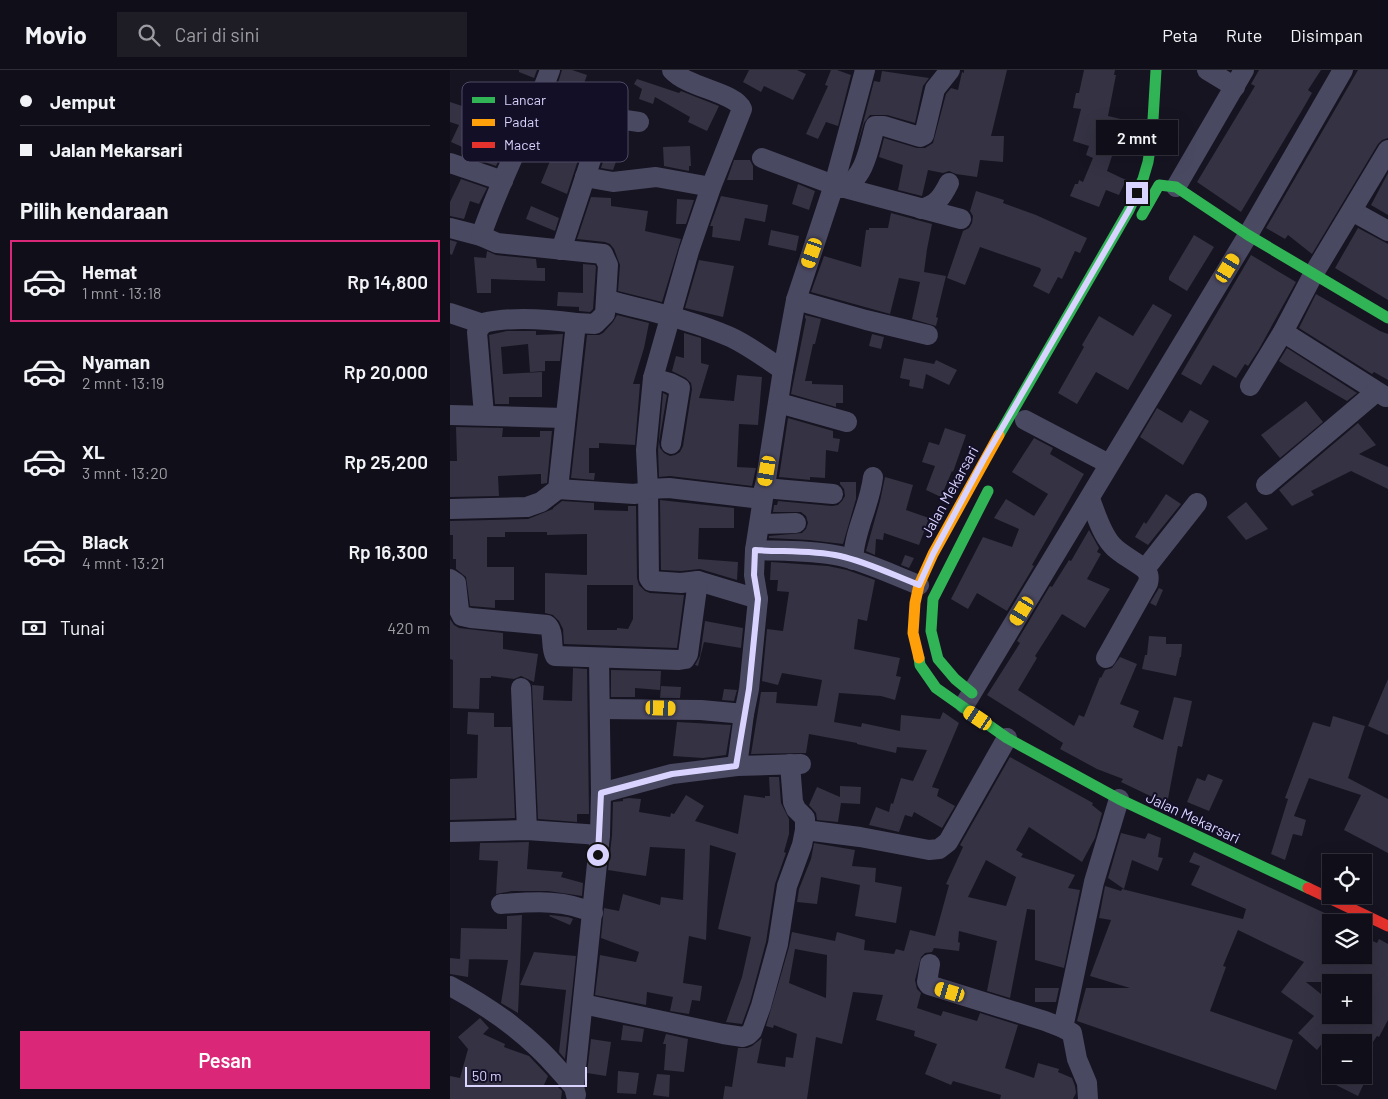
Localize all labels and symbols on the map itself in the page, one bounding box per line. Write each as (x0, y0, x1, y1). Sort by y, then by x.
legend (462, 82, 628, 162)
text: Lancar (504, 91, 546, 108)
text: Padat (504, 113, 539, 130)
callout: 2 mnt (1096, 121, 1178, 156)
text: Macet (504, 136, 541, 153)
route end (1126, 182, 1148, 204)
car (800, 236, 823, 270)
car (1213, 251, 1242, 285)
street label: Jalan Mekarsari (917, 443, 982, 540)
car (757, 455, 776, 487)
car (1007, 594, 1036, 628)
car (645, 700, 676, 716)
car (961, 703, 994, 733)
street label: Jalan Mekarsari (1143, 787, 1243, 847)
route start (587, 844, 609, 866)
car (933, 980, 966, 1004)
scale bar (465, 1064, 588, 1087)

